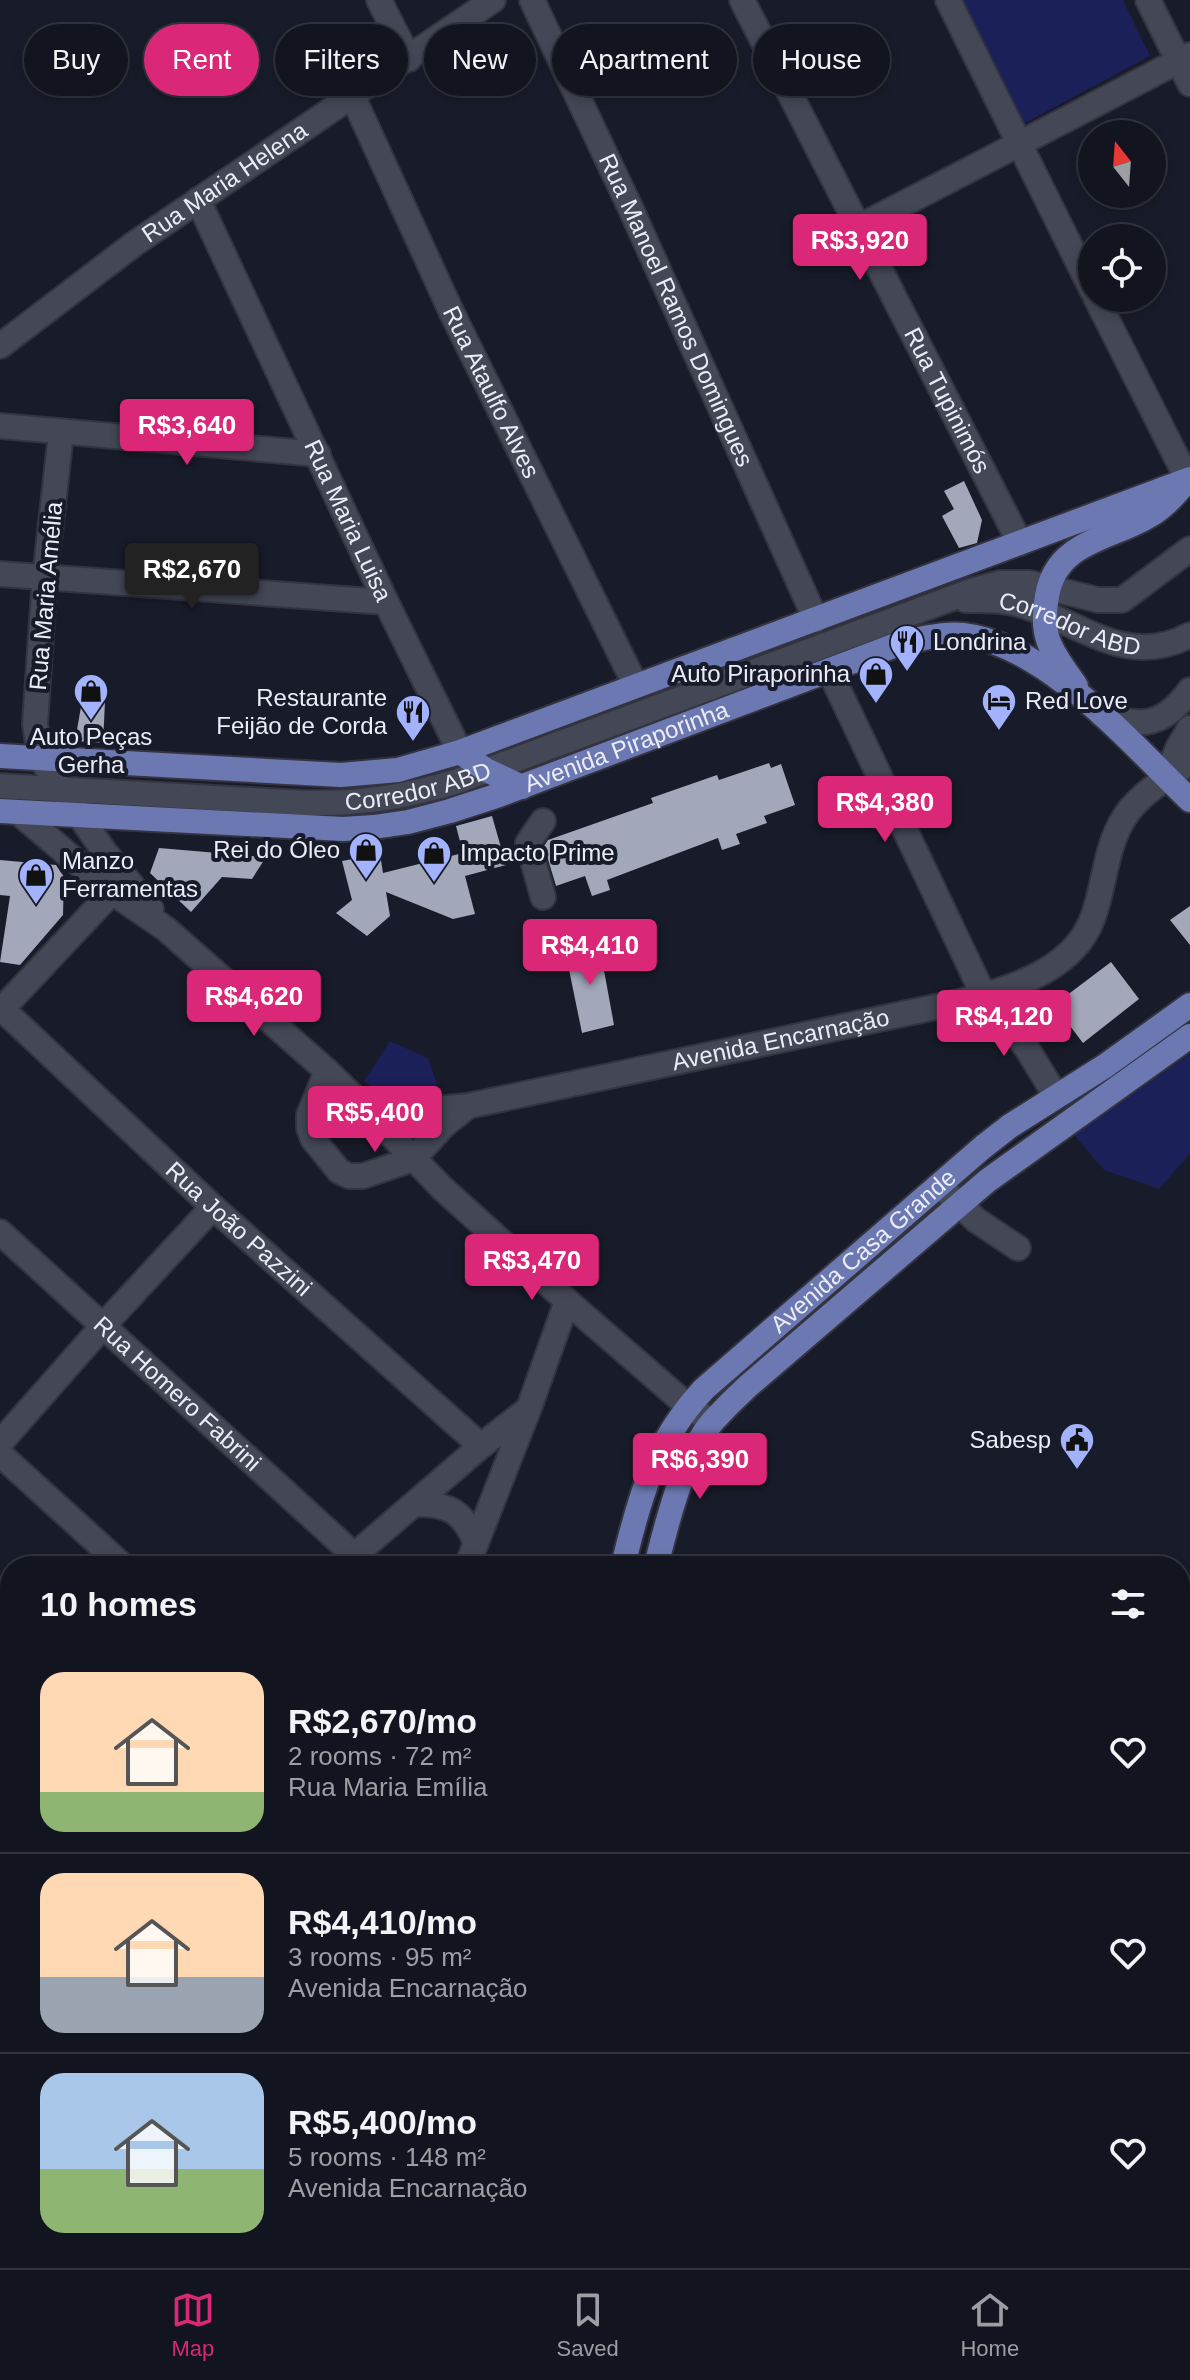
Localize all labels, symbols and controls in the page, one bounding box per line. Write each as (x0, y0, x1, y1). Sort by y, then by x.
chip: Buy (24, 24, 128, 96)
chip: Rent (144, 24, 259, 96)
chip: Filters (275, 24, 408, 96)
chip: New (424, 24, 536, 96)
chip: Apartment (552, 24, 737, 96)
chip: House (753, 24, 890, 96)
street label: Rua Maria Helena (137, 116, 313, 248)
north arrow (1078, 120, 1166, 208)
map controls (1078, 120, 1166, 312)
street label: Rua Manoel Ramos Domingues (594, 149, 759, 471)
pin: R$3,920 (786, 214, 934, 282)
button: locate (1078, 224, 1166, 312)
text: R$3,920 (811, 225, 909, 255)
street label: Rua Ataulfo Alves (438, 301, 545, 482)
street label: Rua Tupinimós (899, 323, 996, 478)
pin: R$3,640 (113, 399, 261, 467)
text: R$3,640 (138, 410, 236, 440)
street label: Rua Maria Luisa (299, 436, 398, 606)
street label: Rua Maria Amélia (24, 500, 67, 691)
pin: R$2,670 (118, 543, 266, 611)
text: R$2,670 (143, 554, 241, 584)
street label: Corredor ABD (997, 587, 1142, 660)
restaurant icon: Londrina (888, 623, 926, 673)
place label: Londrina (933, 628, 1027, 655)
shop icon: Auto Piraporinha (857, 655, 895, 705)
place label: Auto Piraporinha (671, 660, 851, 687)
shop icon: Auto Peças Gerha (72, 672, 110, 722)
hotel icon: Red Love (980, 682, 1018, 732)
place label: Restaurante Feijão de Corda (216, 684, 388, 739)
place label: Red Love (1025, 687, 1128, 714)
restaurant icon: Restaurante Feijão de Corda (394, 693, 432, 743)
street label: Avenida Piraporinha (520, 695, 733, 797)
place label: Auto Peças Gerha (30, 723, 152, 778)
street label: Corredor ABD (344, 756, 494, 815)
pin: R$4,380 (811, 776, 959, 844)
text: R$4,380 (836, 787, 934, 817)
shop icon: Rei do Óleo (347, 831, 385, 881)
shop icon: Impacto Prime (415, 834, 453, 884)
place label: Rei do Óleo (213, 836, 340, 863)
place label: Impacto Prime (460, 839, 615, 866)
place label: Manzo Ferramentas (62, 847, 198, 902)
shop icon: Manzo Ferramentas (17, 856, 55, 906)
pin: R$4,410 (516, 919, 664, 987)
text: R$4,410 (541, 930, 639, 960)
pin: R$4,620 (180, 970, 328, 1038)
text: R$4,620 (205, 981, 303, 1011)
pin: R$4,120 (930, 990, 1078, 1058)
text: R$4,120 (955, 1001, 1053, 1031)
street label: Avenida Encarnação (670, 1003, 892, 1075)
pin: R$5,400 (301, 1086, 449, 1154)
text: R$5,400 (326, 1097, 424, 1127)
street label: Rua João Pazzini (161, 1156, 317, 1301)
street label: Avenida Casa Grande (765, 1163, 961, 1338)
pin: R$3,470 (458, 1234, 606, 1302)
text: R$3,470 (483, 1245, 581, 1275)
street label: Rua Homero Fabrini (89, 1311, 267, 1476)
public building icon: Sabesp (1058, 1421, 1096, 1471)
place label: Sabesp (970, 1426, 1051, 1453)
pin: R$6,390 (626, 1433, 774, 1501)
text: R$6,390 (651, 1444, 749, 1474)
icon: filters (1106, 1582, 1150, 1626)
text: 10 homes (40, 1585, 197, 1623)
text: R$2,670/mo (288, 1702, 477, 1740)
icon: home (104, 1704, 200, 1800)
icon: heart (1106, 1730, 1150, 1774)
text: 2 rooms · 72 m² (288, 1741, 472, 1771)
text: Rua Maria Emília (288, 1772, 487, 1802)
text: R$4,410/mo (288, 1903, 477, 1941)
icon: home (104, 1905, 200, 2001)
icon: heart (1106, 1931, 1150, 1975)
text: 3 rooms · 95 m² (288, 1942, 472, 1972)
text: Avenida Encarnação (288, 1973, 527, 2003)
text: R$5,400/mo (288, 2103, 477, 2141)
icon: home (104, 2105, 200, 2201)
icon: heart (1106, 2131, 1150, 2175)
text: 5 rooms · 148 m² (288, 2142, 486, 2172)
text: Avenida Encarnação (288, 2173, 527, 2203)
tab: Map (171, 2288, 215, 2362)
tab: Saved (556, 2288, 619, 2362)
tab: Home (960, 2288, 1019, 2362)

